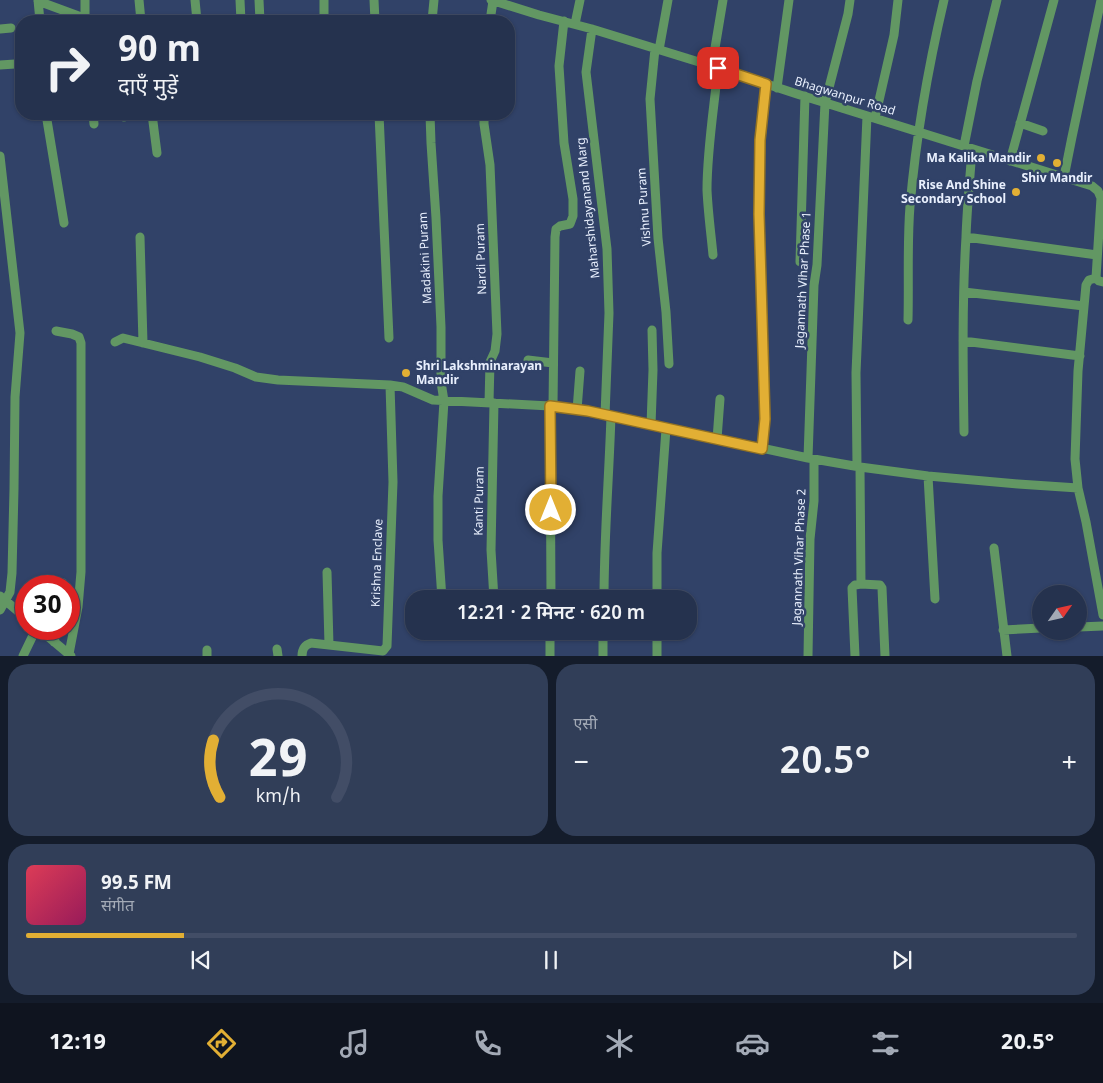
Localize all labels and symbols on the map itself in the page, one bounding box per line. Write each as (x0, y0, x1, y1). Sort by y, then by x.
pin (697, 47, 739, 89)
street label: Bhagwanpur Road (792, 74, 897, 120)
street label: Maharshidayanand Marg (574, 137, 604, 279)
place label: Ma Kalika Mandir (927, 151, 1032, 167)
marker: Ma Kalika Mandir (1035, 152, 1047, 164)
marker: Shiv Mandir (1051, 157, 1063, 169)
street label: Vishnu Puram (634, 167, 656, 247)
place label: Shiv Mandir (1021, 171, 1093, 187)
place label: Rise And Shine Secondary School (901, 178, 1006, 208)
marker: Rise And Shine Secondary School (1010, 186, 1022, 198)
street label: Madakini Puram (416, 211, 436, 304)
street label: Jagannath Vihar Phase 1 (792, 211, 816, 350)
street label: Nardi Puram (473, 223, 491, 295)
place label: Shri Lakshminarayan Mandir (416, 359, 542, 389)
marker: Shri Lakshminarayan Mandir (400, 367, 412, 379)
street label: Kanti Puram (471, 466, 489, 536)
position arrow (524, 483, 576, 535)
street label: Jagannath Vihar Phase 2 (790, 488, 810, 627)
street label: Krishna Enclave (368, 518, 388, 608)
speed limit sign: 30 (15, 575, 80, 640)
north arrow (1032, 585, 1088, 640)

